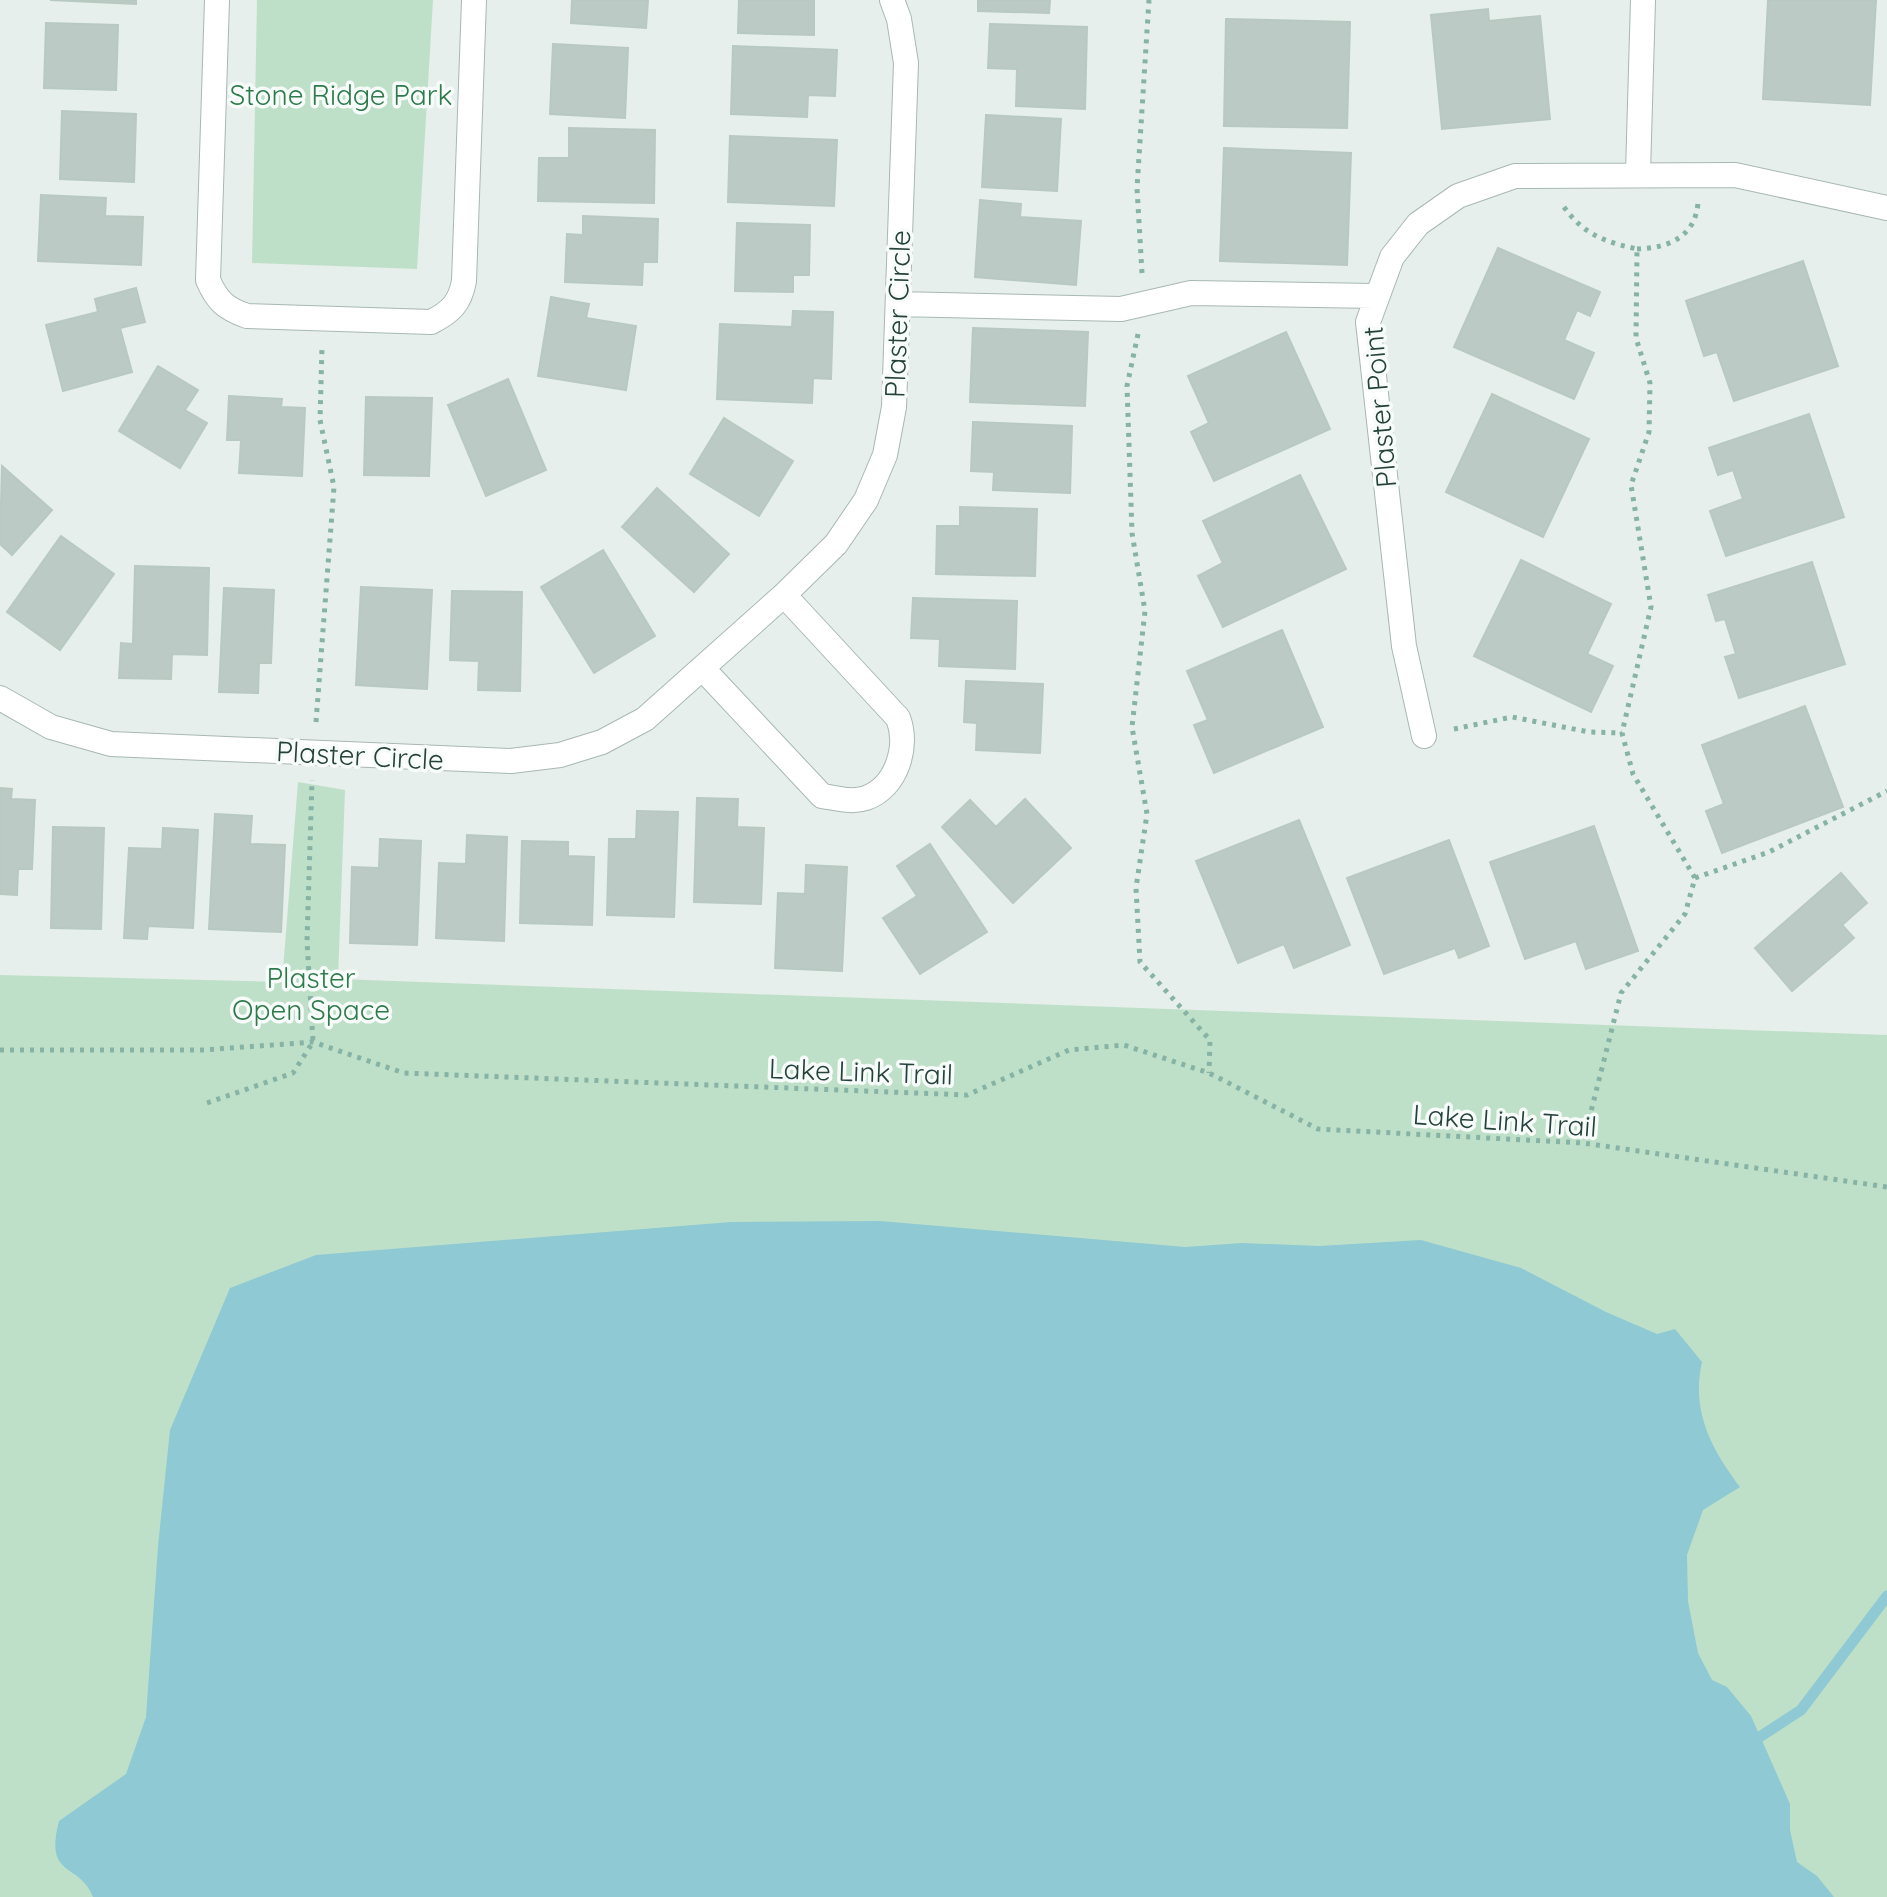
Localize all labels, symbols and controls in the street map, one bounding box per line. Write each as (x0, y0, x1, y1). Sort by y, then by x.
park label: Stone Ridge Park (229, 77, 453, 112)
street label: Plaster Circle (877, 230, 917, 398)
street label: Plaster Point (1355, 325, 1403, 489)
street label: Plaster Circle (275, 733, 445, 777)
park label: Plaster Open Space (232, 960, 390, 1027)
street label: Lake Link Trail (768, 1050, 954, 1092)
street label: Lake Link Trail (1412, 1096, 1598, 1144)

